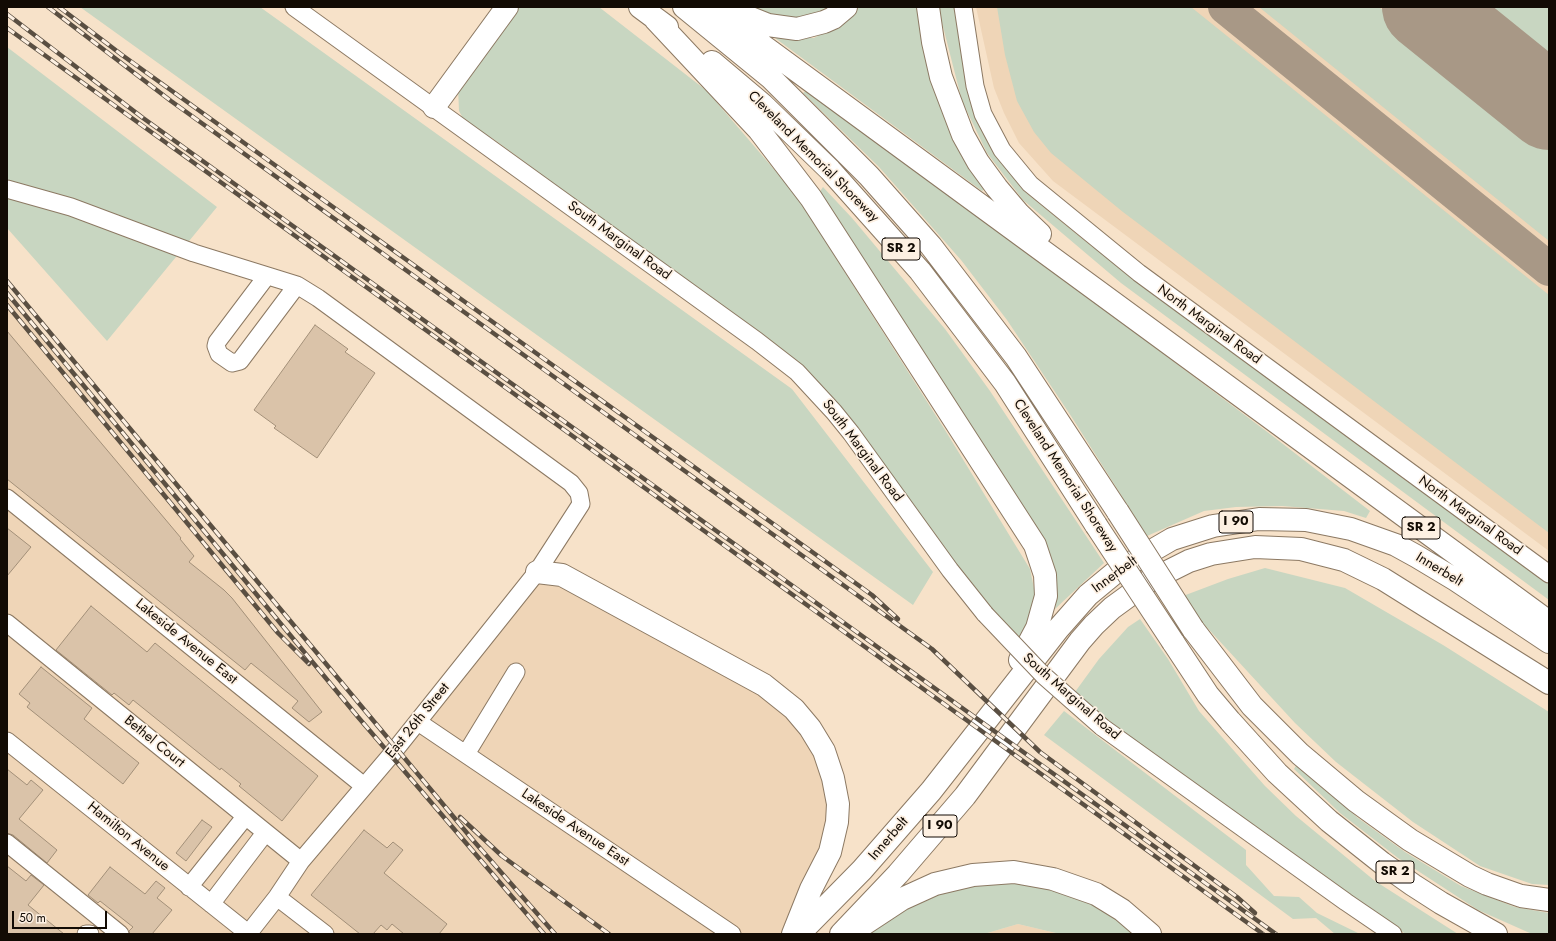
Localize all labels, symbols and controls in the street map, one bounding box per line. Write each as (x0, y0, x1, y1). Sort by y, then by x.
street label: Cleveland Memorial Shoreway (744, 88, 882, 226)
street label: South Marginal Road (564, 198, 674, 284)
road number: SR 2 (882, 238, 920, 260)
street label: North Marginal Road (1154, 282, 1264, 368)
street label: Cleveland Memorial Shoreway (1009, 396, 1121, 556)
street label: South Marginal Road (818, 397, 906, 505)
street label: North Marginal Road (1415, 473, 1525, 559)
road number: I 90 (1219, 511, 1253, 533)
road number: SR 2 (1402, 517, 1440, 539)
street label: Innerbelt (1412, 549, 1466, 591)
street label: Innerbelt (1089, 553, 1141, 597)
street label: Lakeside Avenue East (132, 596, 240, 688)
street label: South Marginal Road (1019, 650, 1123, 744)
street label: East 26th Street (383, 680, 453, 762)
street label: Bethel Court (120, 712, 188, 772)
street label: Lakeside Avenue East (518, 786, 632, 870)
street label: Hamilton Avenue (84, 799, 172, 875)
street label: Innerbelt (866, 814, 912, 864)
road number: I 90 (923, 815, 957, 837)
road number: SR 2 (1376, 861, 1414, 883)
scale bar (14, 903, 109, 929)
text: 50 m (19, 909, 46, 927)

